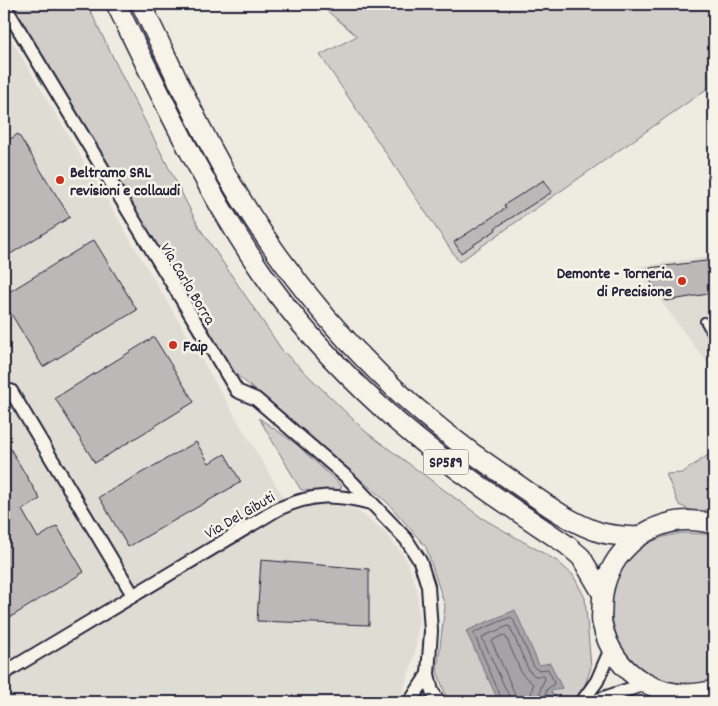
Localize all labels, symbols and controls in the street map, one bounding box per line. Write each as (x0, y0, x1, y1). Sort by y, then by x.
place label: Beltramo SRL revisioni e collaudi (70, 162, 180, 203)
marker: Beltramo SRL revisioni e collaudi (54, 174, 66, 186)
street label: Via Carlo Borra (153, 239, 221, 330)
place label: Demonte - Torneria di Precisione (557, 263, 673, 304)
marker: Demonte - Torneria di Precisione (676, 275, 688, 287)
place label: Faip (183, 336, 208, 359)
marker: Faip (167, 339, 179, 351)
road number: SP589 (424, 450, 468, 474)
street label: Via Del Gibuti (201, 487, 280, 546)

